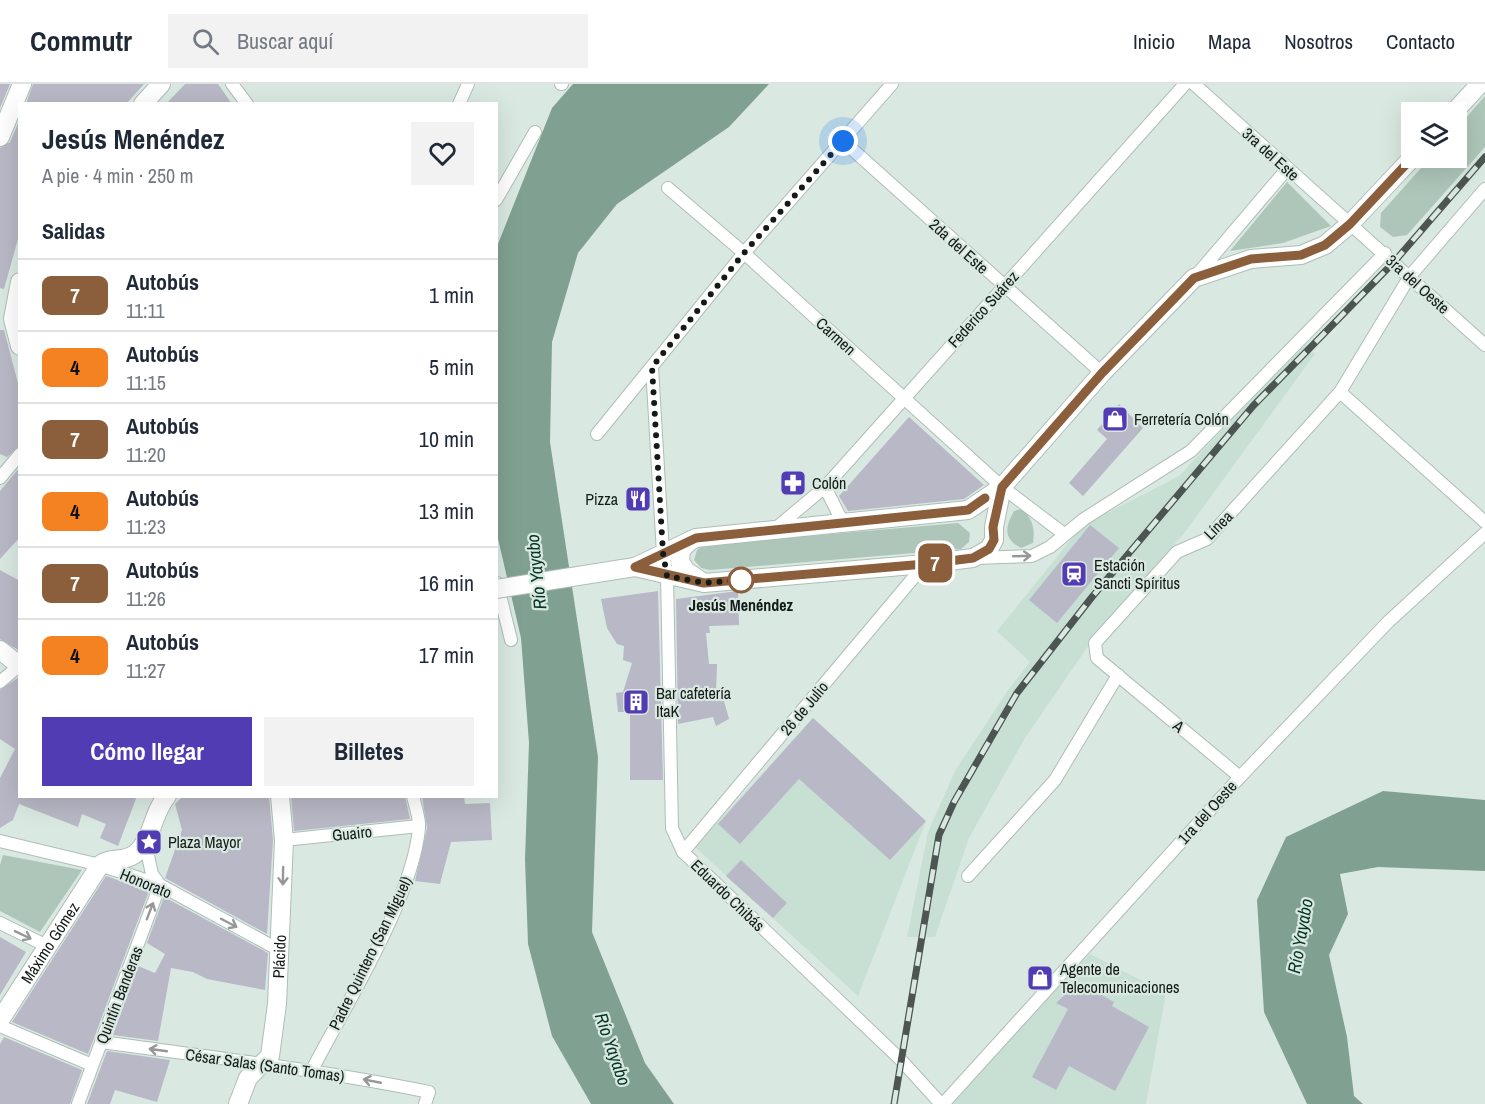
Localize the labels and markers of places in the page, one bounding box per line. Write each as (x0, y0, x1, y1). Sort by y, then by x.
shop icon: Ferretería Colón (1100, 404, 1130, 434)
place label: Ferretería Colón (1134, 408, 1229, 430)
pharmacy icon: Colón (778, 468, 808, 498)
place label: Colón (812, 472, 846, 494)
restaurant icon: Pizza (623, 484, 653, 514)
place label: Pizza (585, 488, 619, 510)
place label: Estación Sancti Spíritus (1094, 554, 1180, 594)
station icon: Estación Sancti Spíritus (1059, 559, 1089, 589)
marker: Jesús Menéndez (728, 567, 754, 593)
place label: Jesús Menéndez (689, 594, 794, 616)
place label: Bar cafetería ItaK (656, 682, 732, 722)
building icon: Bar cafetería ItaK (621, 687, 651, 717)
place icon: Plaza Mayor (134, 827, 164, 857)
place label: Plaza Mayor (168, 831, 242, 853)
place label: Agente de Telecomunicaciones (1059, 958, 1180, 998)
shop icon: Agente de Telecomunicaciones (1025, 963, 1055, 993)

